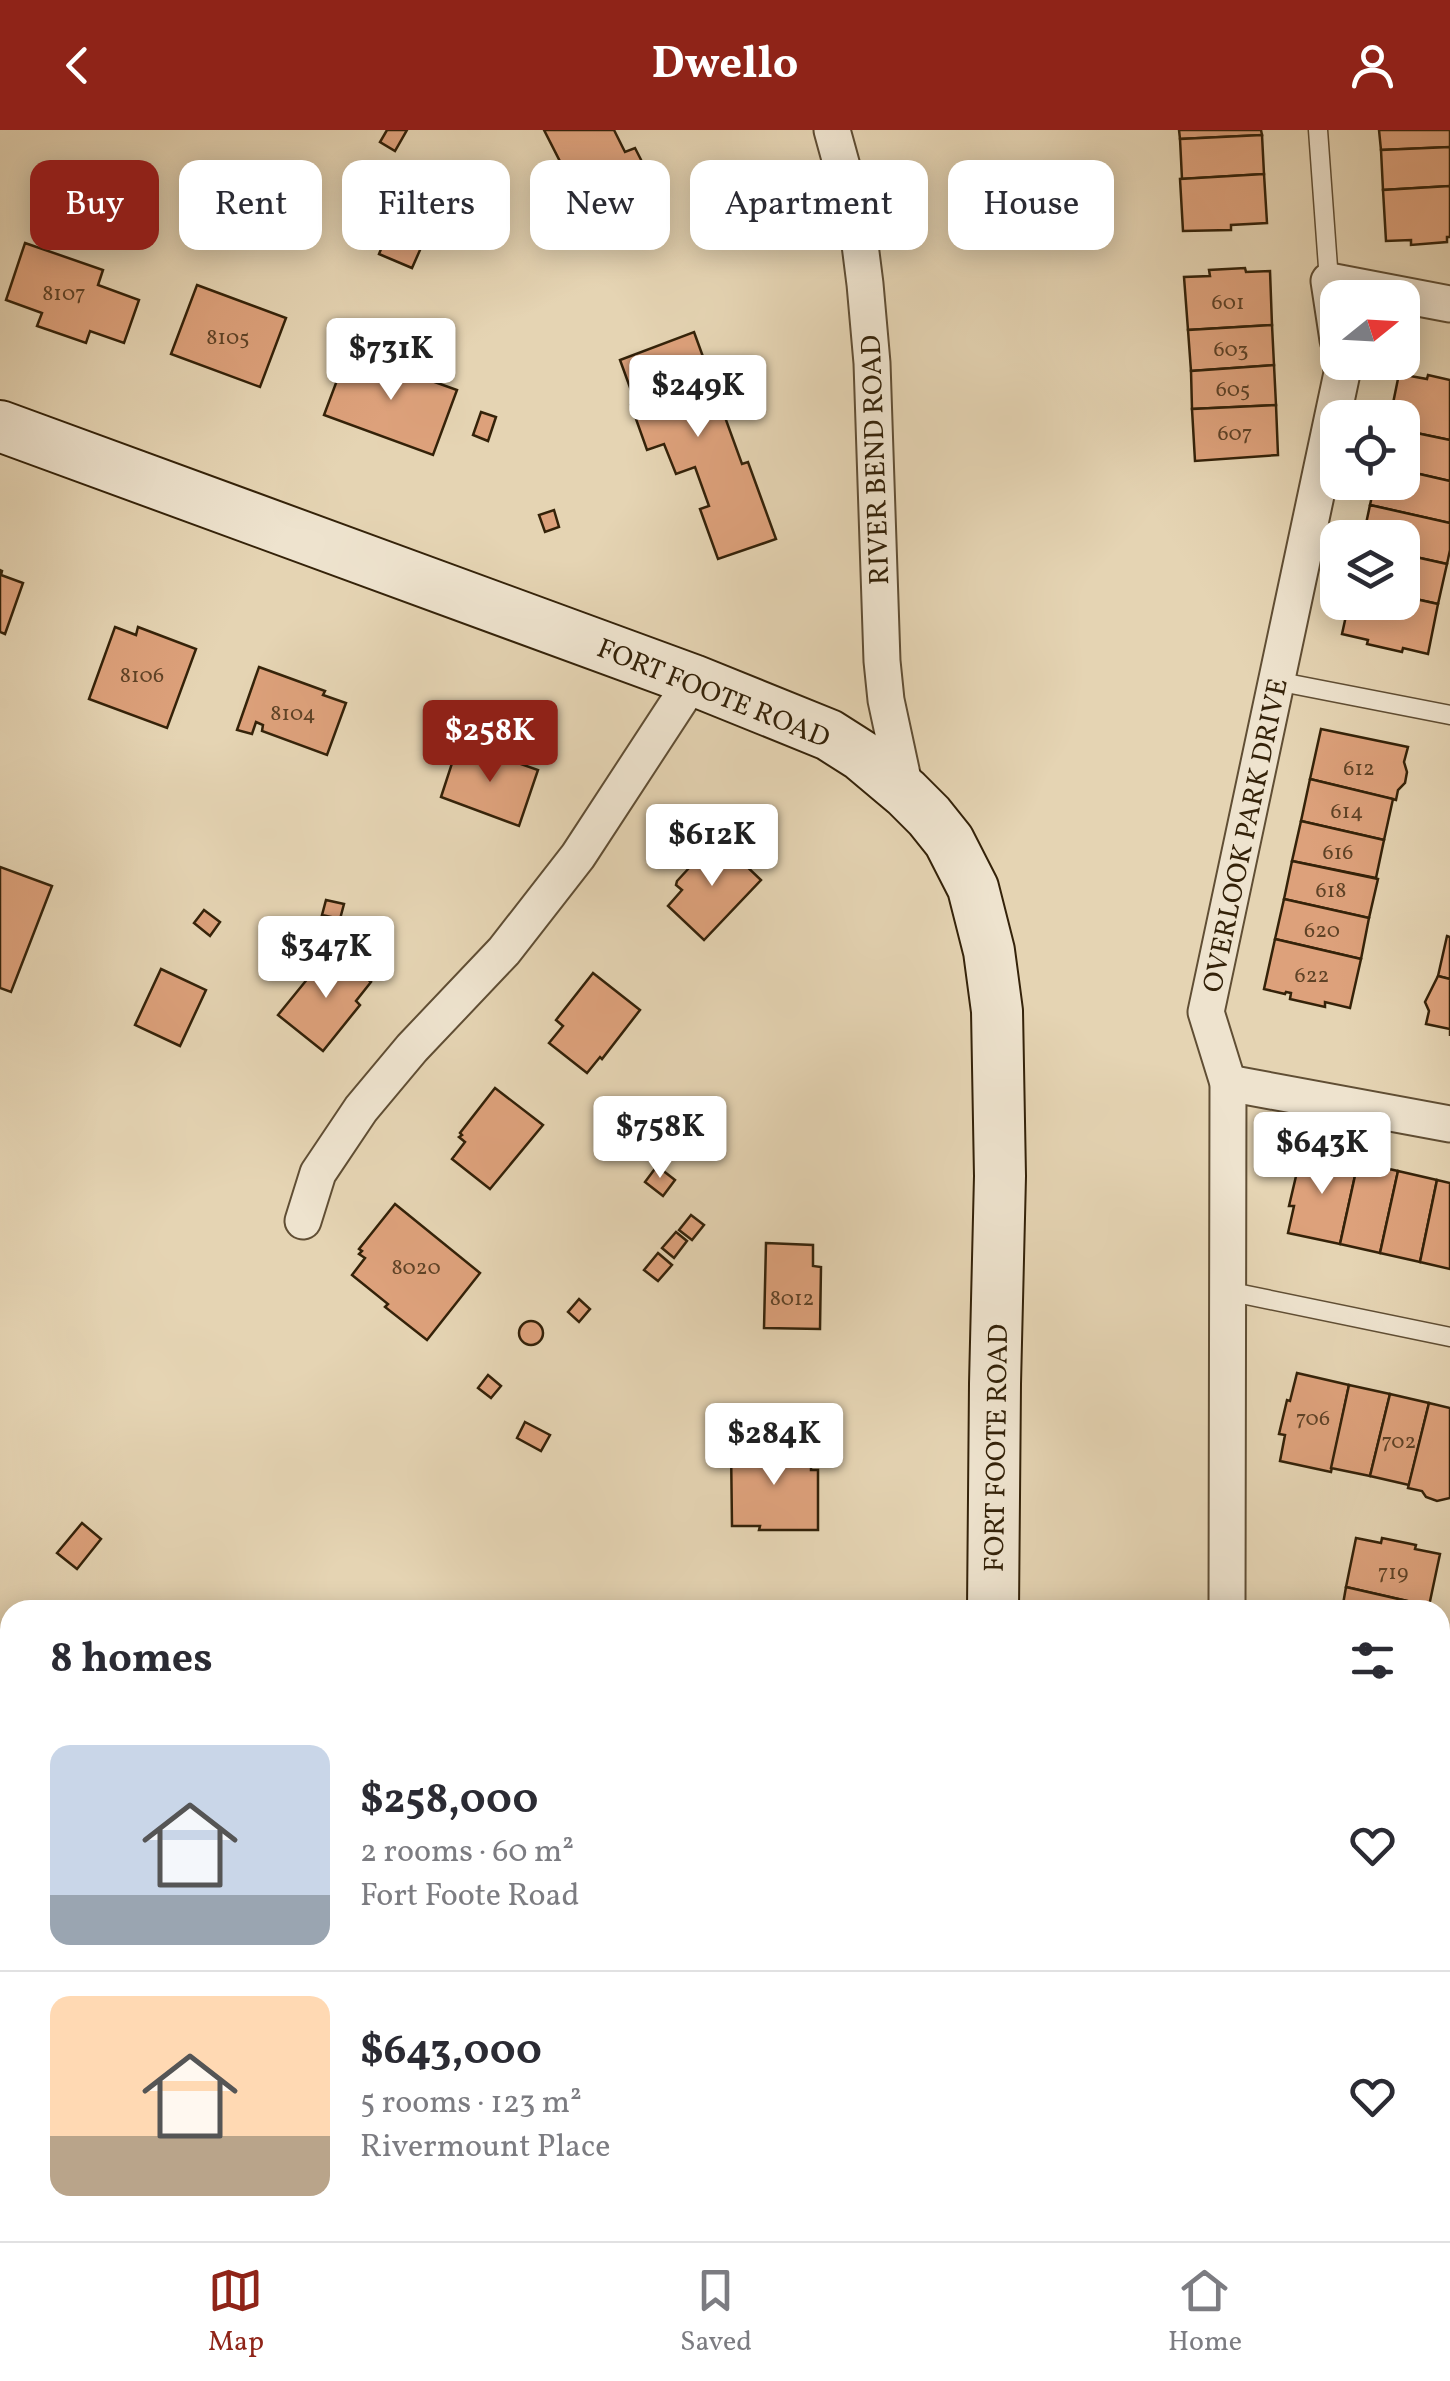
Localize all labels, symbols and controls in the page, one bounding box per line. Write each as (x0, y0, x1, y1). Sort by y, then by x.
text: Dwello (651, 34, 799, 97)
icon: back (50, 38, 105, 93)
icon: person (1345, 38, 1400, 93)
chip: Buy (30, 160, 159, 250)
chip: Rent (179, 160, 322, 250)
chip: Filters (342, 160, 510, 250)
chip: New (530, 160, 670, 250)
chip: Apartment (690, 160, 928, 250)
chip: House (948, 160, 1114, 250)
house number: 8107 (42, 279, 86, 310)
north arrow (1320, 280, 1420, 380)
map controls (1320, 280, 1420, 620)
house number: 601 (1212, 288, 1244, 319)
pin: $731K (321, 318, 461, 403)
house number: 8105 (206, 323, 250, 354)
text: $731K (348, 328, 434, 372)
street label: RIVER BEND ROAD (853, 334, 900, 586)
house number: 603 (1213, 335, 1249, 366)
pin: $249K (628, 355, 768, 440)
text: $249K (651, 365, 745, 409)
house number: 605 (1216, 375, 1250, 406)
button: locate (1320, 400, 1420, 500)
house number: 607 (1217, 419, 1253, 450)
button: layers (1320, 520, 1420, 620)
street label: FORT FOOTE ROAD (591, 630, 835, 759)
house number: 8106 (120, 661, 164, 692)
street label: OVERLOOK PARK DRIVE (1194, 675, 1299, 996)
house number: 8104 (270, 699, 316, 730)
pin: $258K (420, 700, 560, 785)
text: $258K (445, 710, 535, 754)
house number: 612 (1343, 754, 1375, 785)
house number: 614 (1331, 797, 1363, 828)
pin: $612K (642, 804, 782, 889)
text: $612K (668, 814, 756, 858)
house number: 616 (1323, 838, 1353, 869)
house number: 618 (1316, 876, 1346, 907)
pin: $347K (256, 916, 396, 1001)
house number: 620 (1304, 916, 1340, 947)
text: $347K (280, 926, 372, 970)
house number: 622 (1295, 961, 1329, 992)
pin: $758K (590, 1096, 730, 1181)
text: $758K (615, 1106, 705, 1150)
pin: $643K (1252, 1112, 1392, 1197)
text: $643K (1276, 1122, 1368, 1166)
house number: 8020 (391, 1253, 441, 1284)
house number: 8012 (770, 1284, 814, 1315)
street label: FORT FOOTE ROAD (976, 1324, 1019, 1572)
pin: $284K (704, 1403, 844, 1488)
house number: 706 (1296, 1404, 1330, 1435)
text: $284K (727, 1413, 821, 1457)
house number: 702 (1382, 1427, 1416, 1458)
house number: 719 (1378, 1558, 1408, 1589)
text: 8 homes (50, 1631, 213, 1690)
icon: filters (1345, 1633, 1400, 1688)
text: $258,000 (360, 1772, 538, 1831)
icon: home (130, 1785, 250, 1905)
icon: heart (1345, 1818, 1400, 1873)
text: 2 rooms · 60 m² (360, 1831, 574, 1875)
text: Fort Foote Road (360, 1875, 580, 1919)
text: $643,000 (360, 2023, 542, 2082)
icon: home (130, 2036, 250, 2156)
icon: heart (1345, 2069, 1400, 2124)
text: 5 rooms · 123 m² (360, 2082, 582, 2126)
text: Rivermount Place (360, 2126, 610, 2170)
tab: Map (208, 2263, 264, 2362)
tab: Saved (680, 2263, 752, 2362)
tab: Home (1168, 2263, 1242, 2362)

